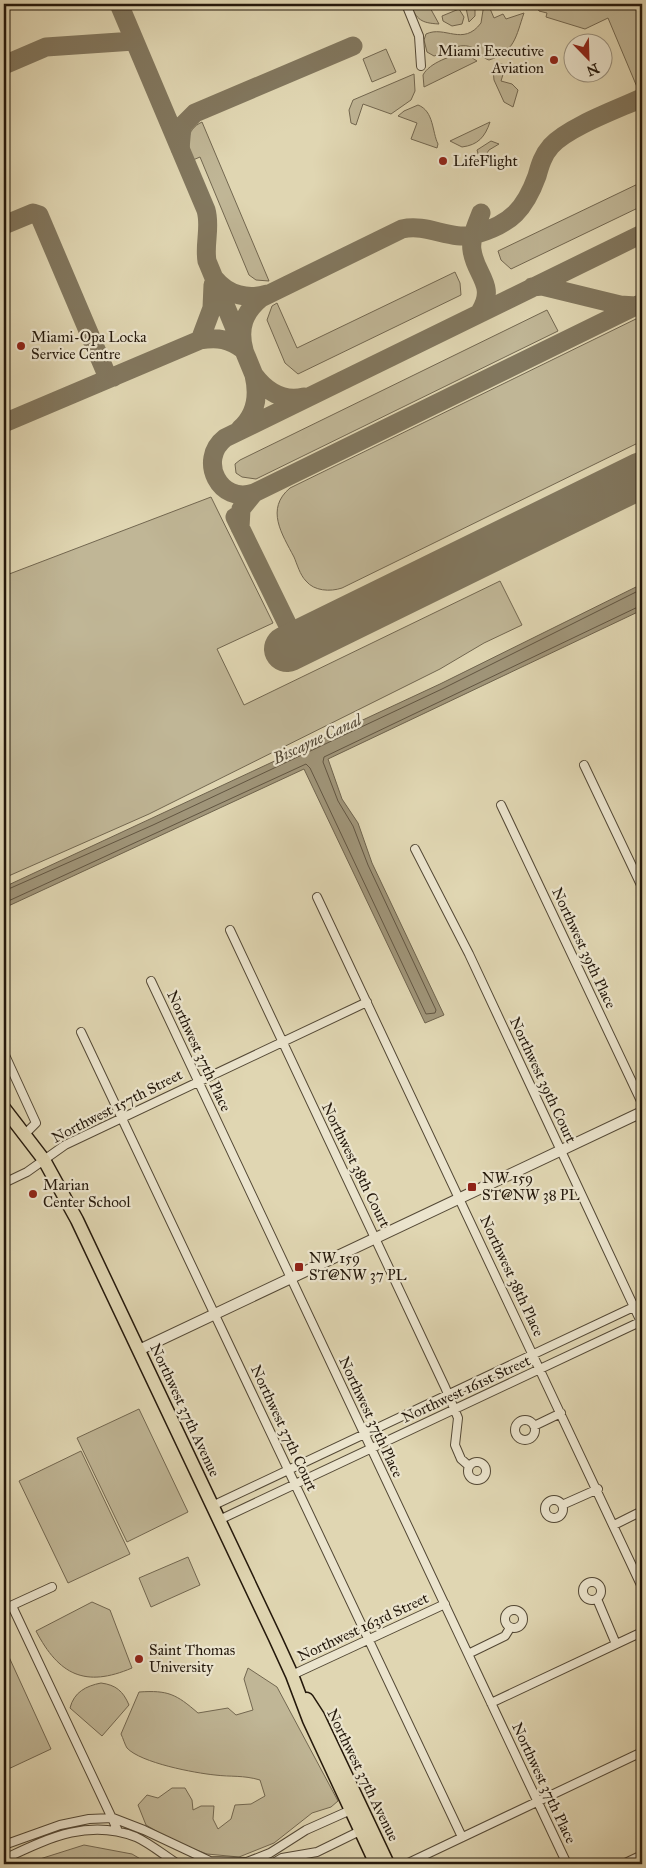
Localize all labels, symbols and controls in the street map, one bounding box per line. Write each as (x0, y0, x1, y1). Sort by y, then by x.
north arrow (564, 32, 614, 82)
place label: Miami Executive Aviation (438, 42, 544, 77)
marker: Miami Executive Aviation (548, 54, 560, 66)
text: N (584, 59, 602, 80)
place label: LifeFlight (453, 152, 518, 170)
marker: LifeFlight (437, 155, 449, 167)
place label: Miami-Opa Locka Service Centre (31, 328, 147, 363)
marker: Miami-Opa Locka Service Centre (15, 340, 27, 352)
water label: Biscayne Canal (269, 709, 366, 768)
street label: Northwest 39th Place (548, 885, 620, 1011)
street label: Northwest 37th Place (163, 988, 235, 1114)
street label: Northwest 39th Court (506, 1014, 580, 1146)
street label: Northwest 157th Street (49, 1065, 186, 1147)
street label: Northwest 38th Court (318, 1100, 394, 1231)
place label: NW 159 ST@NW 38 PL (482, 1169, 580, 1204)
place label: Marian Center School (43, 1176, 131, 1211)
marker: NW 159 ST@NW 38 PL (466, 1181, 478, 1193)
marker: Marian Center School (27, 1188, 39, 1200)
street label: Northwest 38th Place (476, 1213, 548, 1339)
place label: NW 159 ST@NW 37 PL (309, 1249, 407, 1284)
marker: NW 159 ST@NW 37 PL (293, 1261, 305, 1273)
street label: Northwest 37th Avenue (146, 1340, 224, 1480)
street label: Northwest 161st Street (399, 1351, 534, 1427)
street label: Northwest 37th Place (335, 1354, 407, 1480)
street label: Northwest 37th Court (247, 1362, 321, 1494)
street label: Northwest 163rd Street (295, 1588, 432, 1665)
place label: Saint Thomas University (149, 1641, 235, 1676)
marker: Saint Thomas University (133, 1653, 145, 1665)
street label: Northwest 37th Avenue (323, 1706, 403, 1844)
street label: Northwest 37th Place (508, 1720, 580, 1846)

